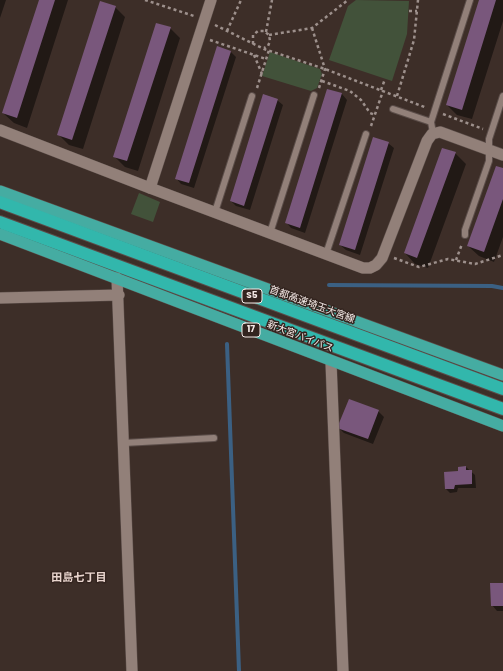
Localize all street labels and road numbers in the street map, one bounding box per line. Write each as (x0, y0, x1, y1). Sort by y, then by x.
street label: 首都高速埼玉大宮線 (268, 284, 356, 326)
road number: S5 (242, 289, 262, 303)
street label: 新大宮バイパス (265, 319, 335, 355)
road number: 17 (242, 323, 260, 337)

